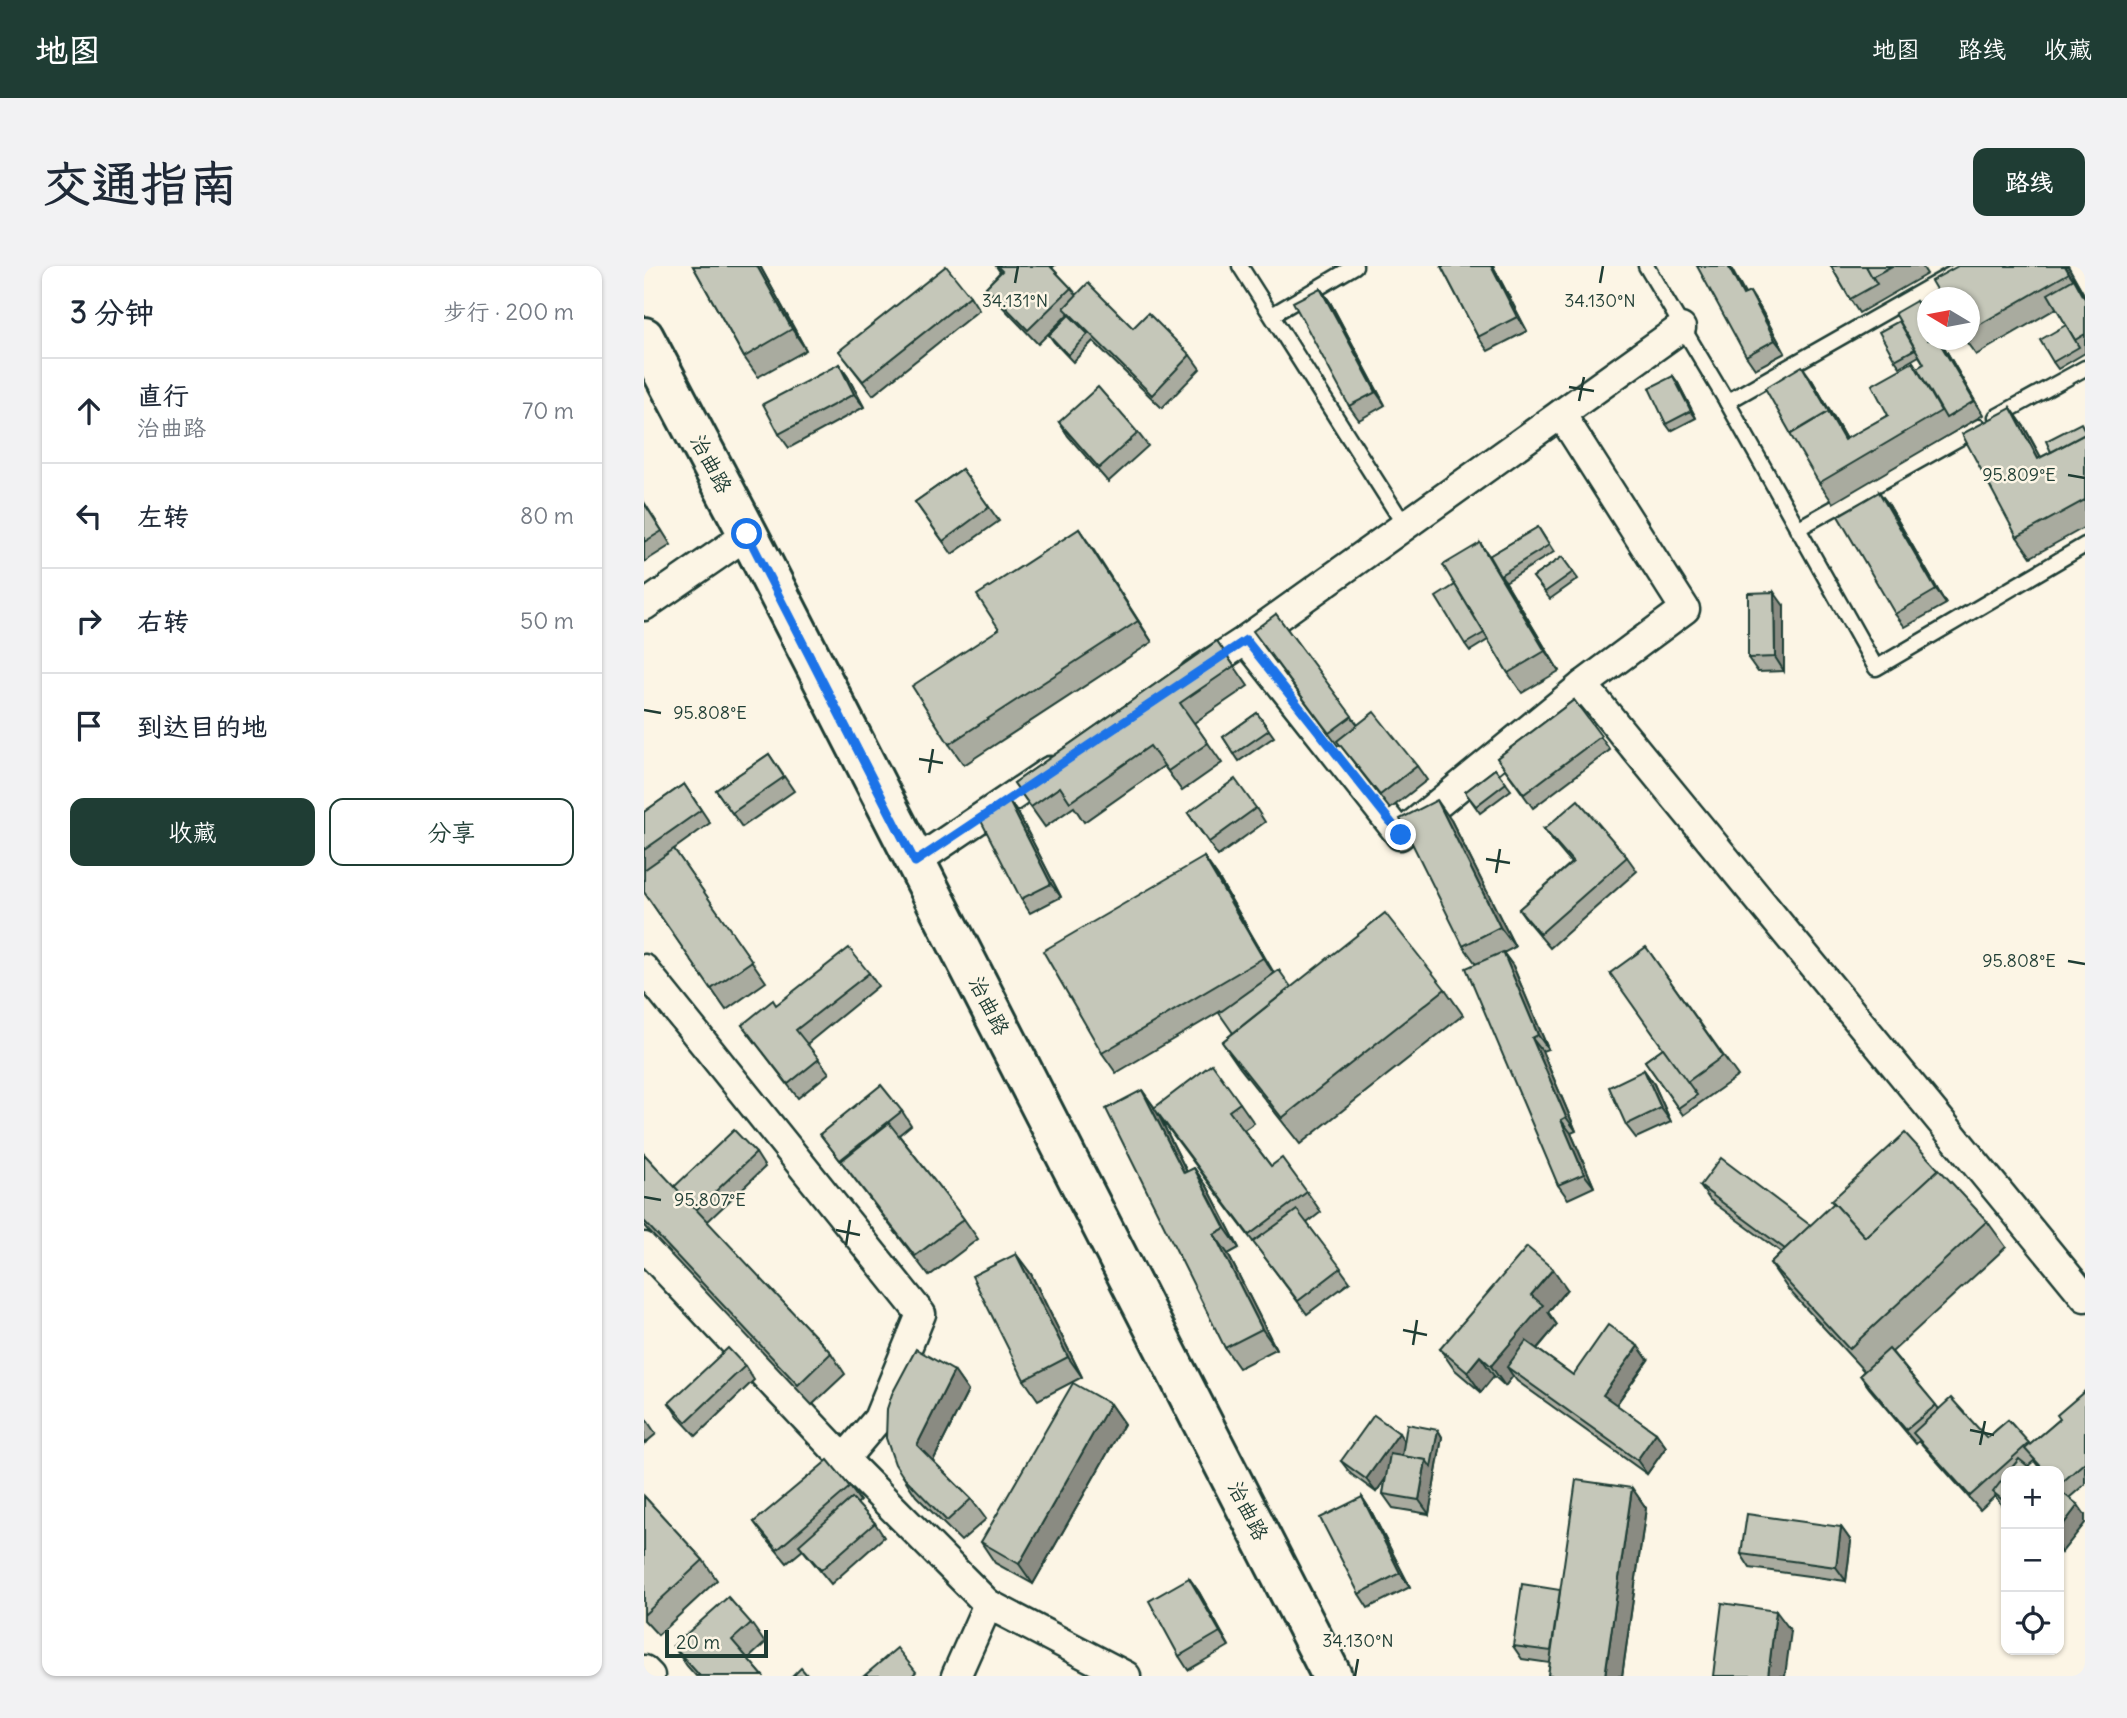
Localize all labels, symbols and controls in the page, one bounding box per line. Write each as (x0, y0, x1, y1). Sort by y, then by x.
text: 地图 (35, 29, 101, 71)
text: 地图 (1872, 34, 1920, 64)
text: 路线 (1958, 34, 2006, 64)
text: 收藏 (2044, 34, 2092, 64)
button: 路线 (1973, 148, 2085, 216)
text: 交通指南 (42, 153, 238, 214)
north arrow (1917, 287, 1980, 350)
text: 34.131°N (982, 289, 1048, 312)
text: 34.130°N (1564, 289, 1636, 312)
text: 3 分钟 (70, 293, 154, 331)
text: 步行 · 200 m (443, 297, 574, 326)
text: 直行 (137, 379, 189, 412)
icon: ahead (70, 392, 108, 430)
text: 70 m (522, 396, 574, 425)
text: 治曲路 (137, 413, 206, 442)
street label: 治曲路 (685, 430, 738, 498)
text: 95.809°E (1982, 463, 2056, 486)
icon: left (70, 497, 108, 535)
text: 左转 (137, 500, 189, 533)
text: 80 m (520, 501, 574, 530)
route start (731, 518, 762, 549)
icon: right (70, 602, 108, 640)
text: 右转 (137, 605, 189, 638)
text: 50 m (520, 606, 574, 635)
text: 95.808°E (673, 701, 747, 724)
icon: arrive (70, 707, 108, 745)
text: 到达目的地 (137, 710, 267, 743)
button: 收藏 (70, 798, 315, 866)
button: 分享 (329, 798, 574, 866)
route end (1385, 819, 1416, 850)
text: 95.808°E (1982, 949, 2056, 972)
street label: 治曲路 (963, 972, 1016, 1040)
text: 95.807°E (674, 1188, 746, 1211)
map controls (2001, 1466, 2064, 1655)
button: + (2001, 1466, 2064, 1529)
street label: 治曲路 (1222, 1477, 1275, 1545)
button: − (2001, 1529, 2064, 1592)
button: locate (2001, 1592, 2064, 1655)
scale bar (665, 1627, 768, 1659)
text: 34.130°N (1322, 1629, 1394, 1652)
text: 20 m (676, 1630, 720, 1654)

